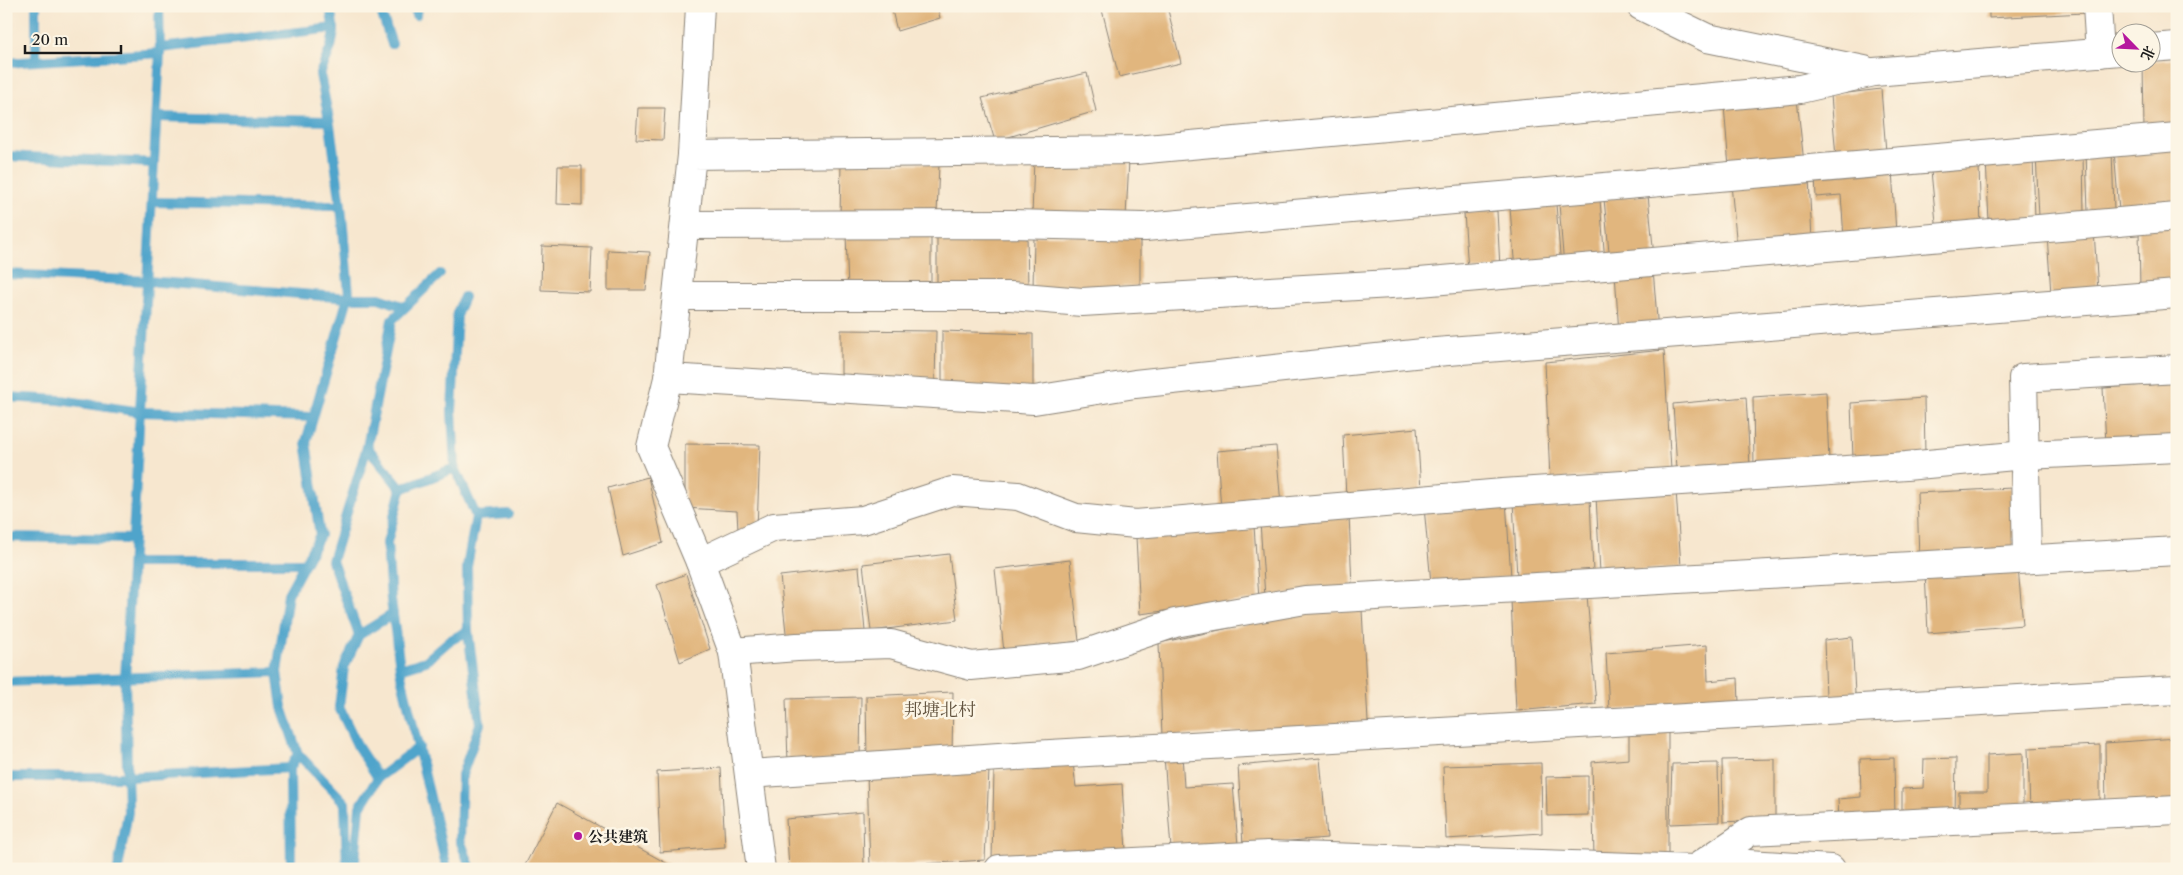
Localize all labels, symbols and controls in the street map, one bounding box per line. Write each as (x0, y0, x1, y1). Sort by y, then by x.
scale bar (25, 22, 121, 54)
north arrow (2110, 22, 2160, 72)
text: 20 m (32, 30, 68, 49)
text: 北 (2137, 43, 2159, 63)
district label: 邦塘北村 (904, 699, 976, 721)
place label: 公共建筑 (588, 827, 648, 846)
marker: 公共建筑 (572, 830, 584, 842)

